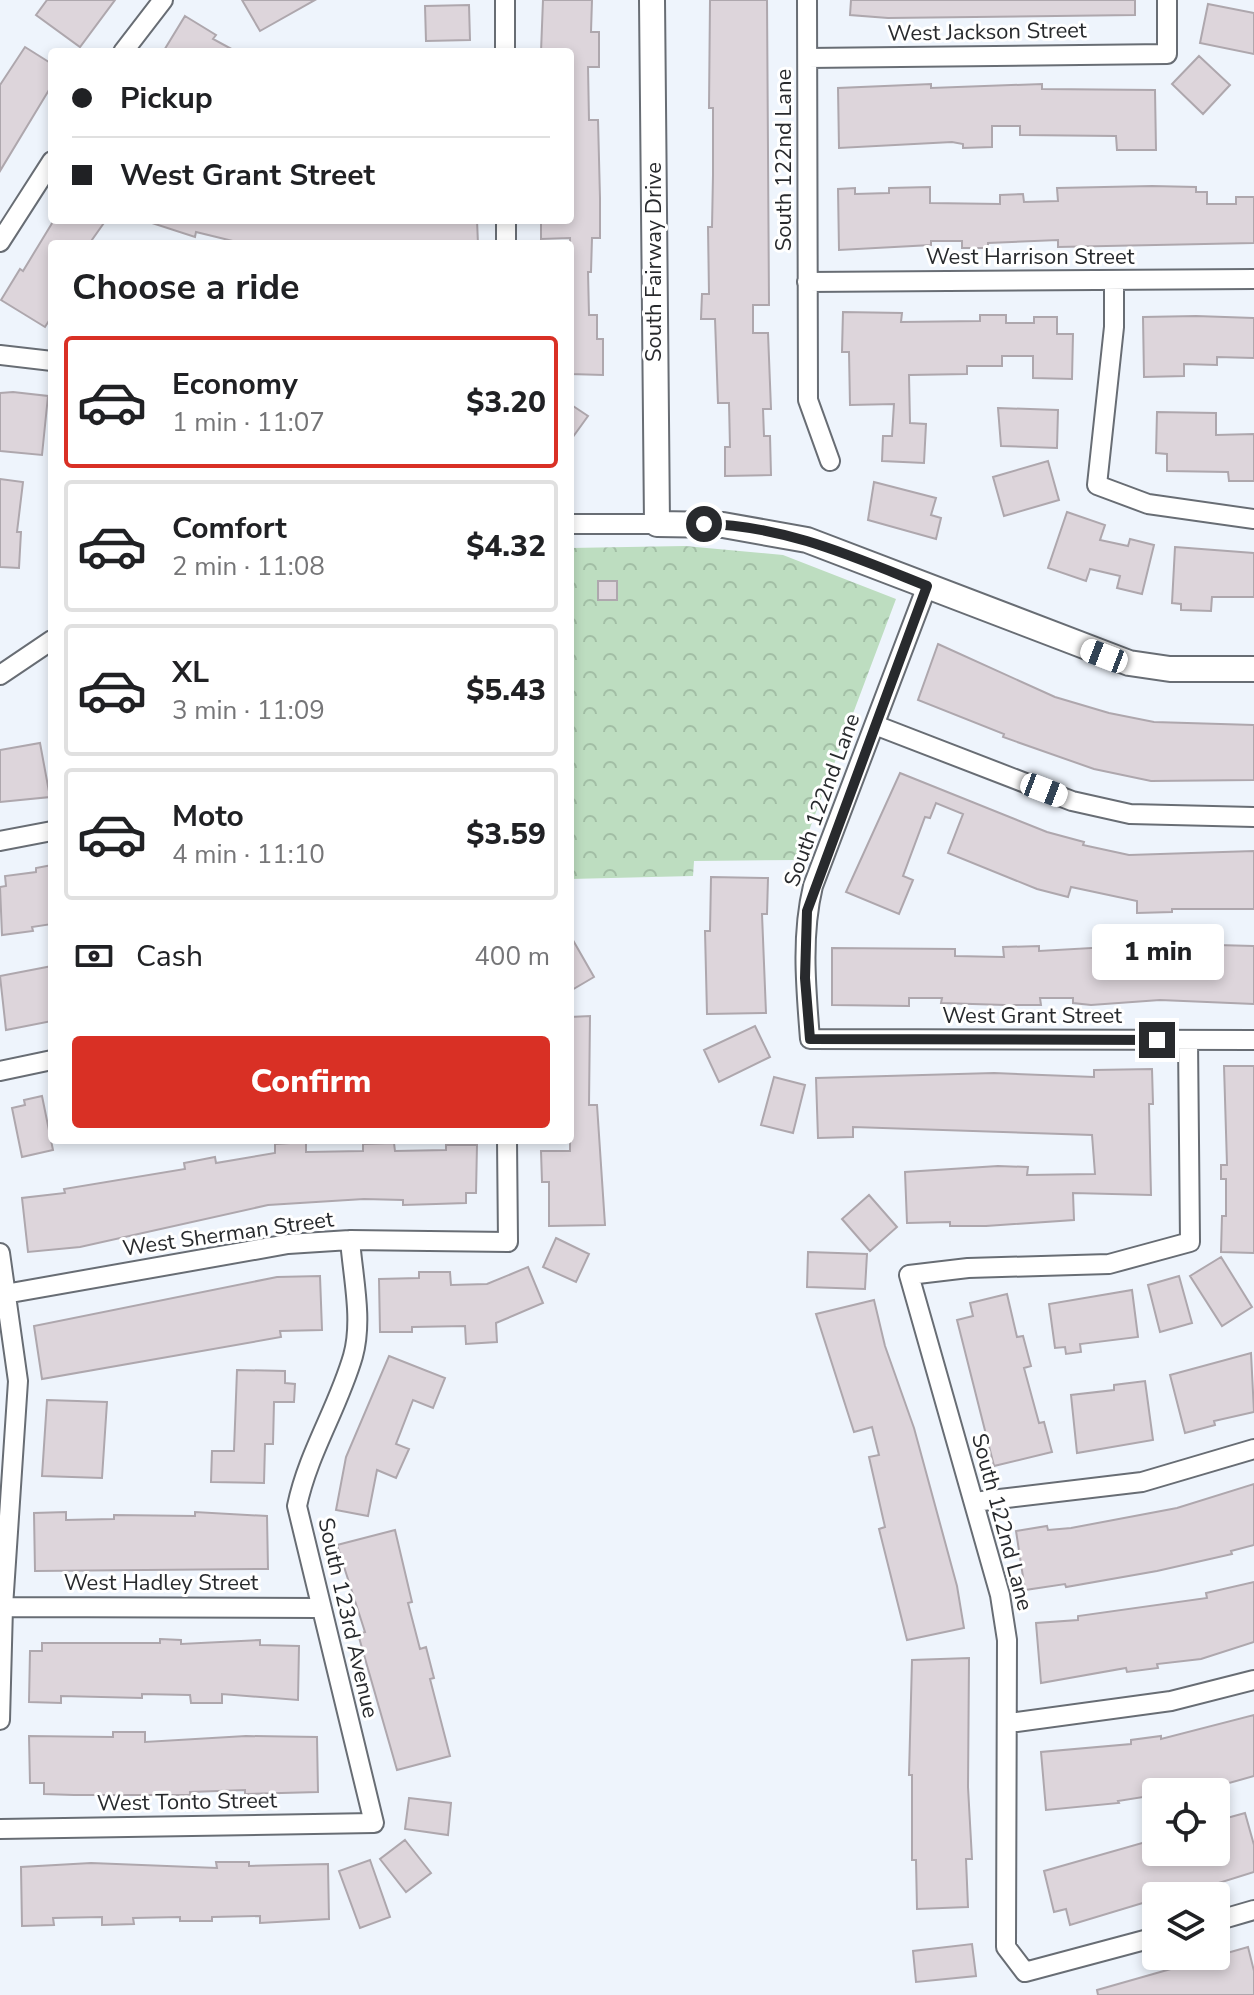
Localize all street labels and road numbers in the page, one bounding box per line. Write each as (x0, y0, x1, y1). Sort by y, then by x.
street label: West Jackson Street (887, 15, 1087, 49)
street label: South 122nd Lane (769, 69, 799, 251)
street label: South Fairway Drive (639, 162, 669, 362)
street label: West Harrison Street (926, 242, 1135, 272)
street label: South 122nd Lane (777, 709, 867, 891)
street label: West Grant Street (942, 1001, 1122, 1031)
street label: West Sherman Street (121, 1204, 336, 1264)
street label: South 122nd Lane (964, 1430, 1040, 1614)
street label: South 123rd Avenue (310, 1515, 386, 1721)
street label: West Hadley Street (64, 1568, 259, 1598)
street label: West Tonto Street (97, 1785, 278, 1819)

